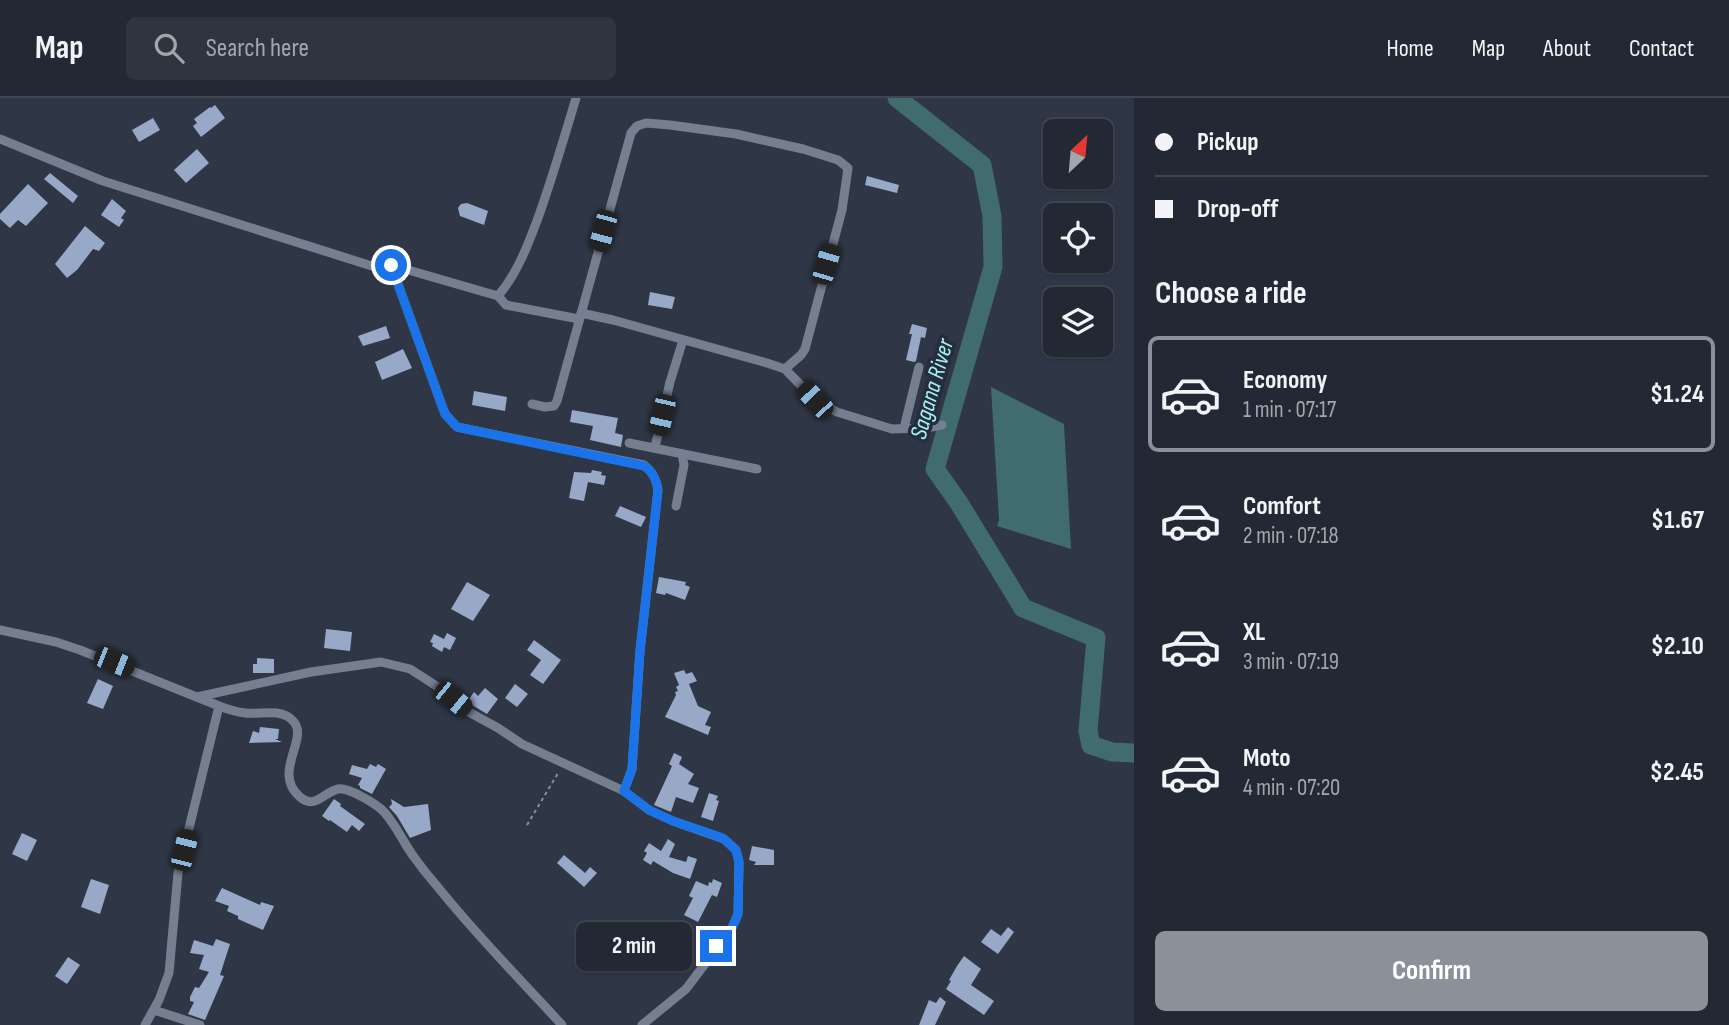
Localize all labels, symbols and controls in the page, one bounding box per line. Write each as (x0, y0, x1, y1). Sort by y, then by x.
search box (126, 17, 616, 80)
text: Map (35, 28, 84, 68)
icon: search (150, 29, 188, 67)
text: Search here (206, 33, 309, 64)
text: Home (1386, 34, 1434, 63)
text: Map (1472, 34, 1505, 63)
text: About (1543, 34, 1591, 63)
text: Contact (1629, 34, 1694, 63)
north arrow (1043, 119, 1113, 189)
map controls (1043, 119, 1113, 357)
text: Pickup (1197, 127, 1259, 158)
text: Drop-off (1197, 194, 1278, 225)
button: locate (1043, 203, 1113, 273)
car (588, 208, 619, 254)
car (811, 241, 842, 287)
route start (375, 249, 407, 281)
text: Choose a ride (1155, 274, 1307, 313)
button: layers (1043, 287, 1113, 357)
water label: Sagana River (904, 334, 960, 442)
icon: car (1159, 363, 1222, 426)
text: Economy (1243, 365, 1327, 396)
car (793, 377, 838, 423)
text: $1.24 (1650, 379, 1704, 410)
car (648, 392, 677, 438)
text: 1 min · 07:17 (1243, 396, 1336, 424)
icon: car (1159, 489, 1222, 552)
text: Comfort (1243, 491, 1321, 522)
text: $1.67 (1651, 505, 1704, 536)
text: 2 min · 07:18 (1243, 522, 1339, 550)
icon: car (1159, 615, 1222, 678)
text: XL (1243, 617, 1265, 648)
text: $2.10 (1651, 631, 1704, 662)
car (91, 644, 138, 680)
text: 3 min · 07:19 (1243, 648, 1339, 676)
car (431, 678, 476, 720)
icon: car (1159, 741, 1222, 804)
text: Moto (1243, 743, 1291, 774)
text: $2.45 (1650, 757, 1704, 788)
text: 4 min · 07:20 (1243, 774, 1340, 802)
car (169, 827, 200, 873)
callout: 2 min (576, 922, 692, 970)
route end (700, 930, 732, 962)
button: Confirm (1155, 931, 1708, 1011)
text: 2 min (612, 932, 656, 960)

